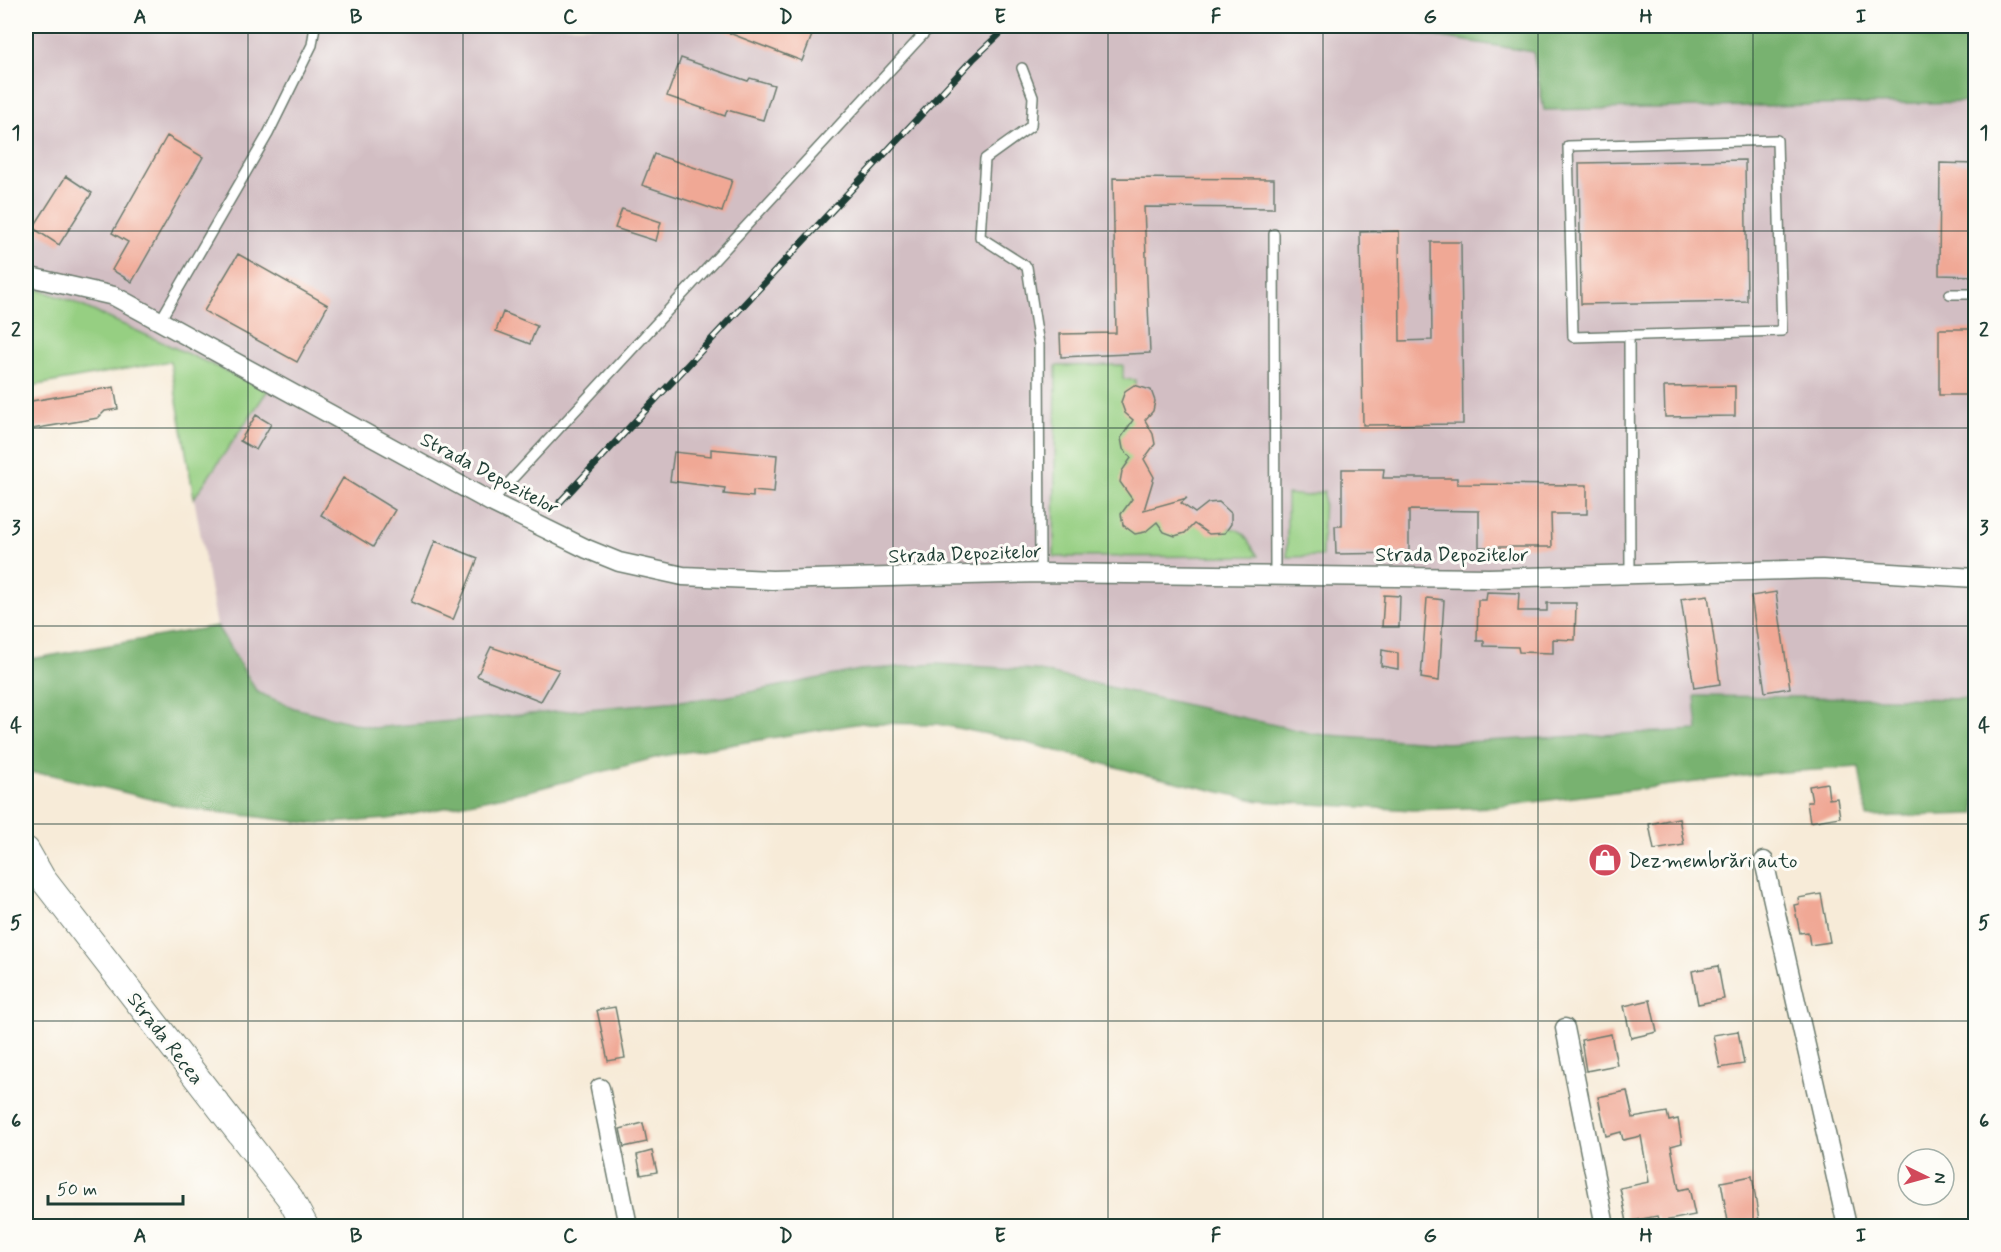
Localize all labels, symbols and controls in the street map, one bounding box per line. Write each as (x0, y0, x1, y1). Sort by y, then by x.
text: A (133, 4, 147, 31)
text: B (350, 4, 363, 31)
text: C (563, 4, 578, 31)
text: D (779, 4, 793, 31)
text: E (994, 4, 1006, 31)
text: F (1211, 4, 1222, 31)
text: G (1423, 4, 1437, 31)
text: H (1639, 4, 1653, 31)
text: I (1856, 4, 1866, 31)
text: 1 (12, 120, 20, 147)
text: 1 (1980, 120, 1988, 147)
text: 2 (11, 317, 21, 344)
text: 2 (1979, 317, 1989, 344)
street label: Strada Depozitelor (415, 426, 563, 522)
text: 3 (11, 515, 21, 542)
text: 3 (1979, 515, 1989, 542)
street label: Strada Depozitelor (888, 538, 1042, 571)
street label: Strada Depozitelor (1375, 542, 1529, 569)
text: 4 (10, 713, 22, 740)
text: 4 (1978, 713, 1990, 740)
shop icon: Dezmembrări auto (1587, 842, 1623, 878)
place label: Dezmembrări auto (1628, 848, 1798, 875)
text: 5 (10, 910, 22, 937)
text: 5 (1978, 910, 1990, 937)
street label: Strada Recea (120, 987, 210, 1091)
text: 6 (11, 1108, 21, 1135)
text: 6 (1979, 1108, 1989, 1135)
north arrow (1896, 1147, 1956, 1207)
scale bar (48, 1168, 183, 1206)
text: N (1929, 1172, 1950, 1184)
text: 50 m (57, 1178, 97, 1202)
text: A (133, 1223, 147, 1250)
text: B (350, 1223, 363, 1250)
text: C (563, 1223, 578, 1250)
text: D (779, 1223, 793, 1250)
text: E (994, 1223, 1006, 1250)
text: F (1211, 1223, 1222, 1250)
text: G (1423, 1223, 1437, 1250)
text: H (1639, 1223, 1653, 1250)
text: I (1856, 1223, 1866, 1250)

